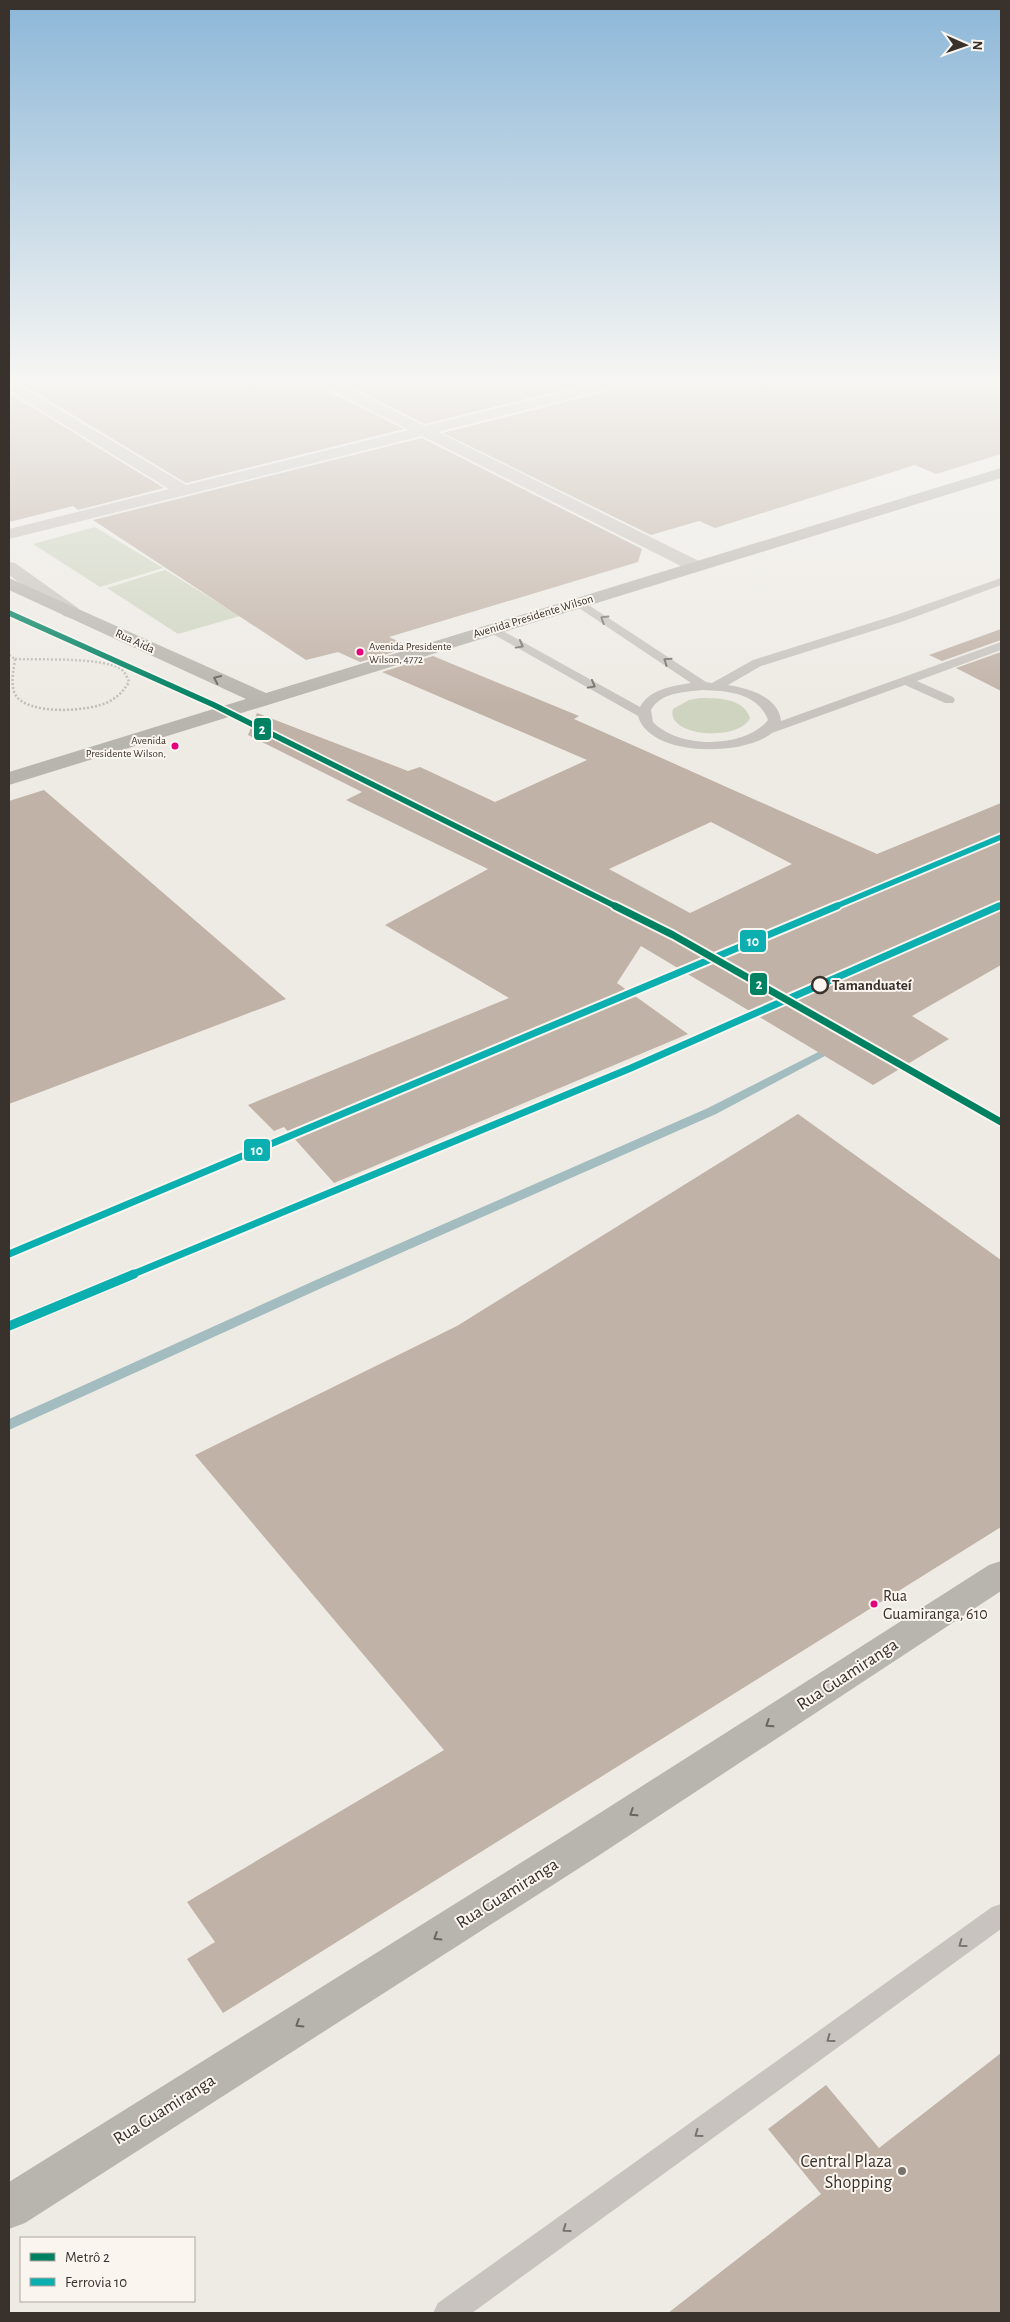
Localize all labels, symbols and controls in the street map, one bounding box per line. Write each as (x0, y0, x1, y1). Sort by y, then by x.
north arrow (940, 20, 990, 70)
text: N (970, 40, 984, 51)
street label: Avenida Presidente Wilson (472, 592, 594, 640)
one-way arrow (600, 616, 609, 625)
street label: Rua Aida (114, 627, 157, 655)
one-way arrow (515, 639, 524, 649)
place label: Avenida Presidente Wilson, 4772 (369, 641, 451, 665)
marker: Avenida Presidente Wilson, 4772 (355, 647, 365, 657)
one-way arrow (663, 658, 672, 667)
one-way arrow (213, 675, 222, 685)
one-way arrow (587, 679, 596, 689)
line badge: 2 (253, 717, 272, 741)
text: 2 (259, 723, 266, 737)
place label: Avenida Presidente Wilson, (86, 735, 166, 759)
marker: Avenida Presidente Wilson, (170, 741, 180, 751)
line badge: 10 (739, 929, 767, 953)
text: 10 (747, 935, 759, 949)
line badge: 2 (749, 972, 768, 996)
marker: Tamanduateí (811, 976, 829, 994)
text: 2 (756, 978, 763, 992)
place label: Tamanduateí (832, 978, 913, 993)
line badge: 10 (243, 1138, 271, 1162)
text: 10 (251, 1144, 263, 1158)
place label: Rua Guamiranga, 610 (883, 1588, 988, 1622)
marker: Rua Guamiranga, 610 (869, 1599, 879, 1609)
street label: Rua Guamiranga (794, 1636, 901, 1714)
one-way arrow (766, 1718, 775, 1727)
one-way arrow (629, 1806, 638, 1816)
street label: Rua Guamiranga (453, 1855, 562, 1932)
one-way arrow (433, 1931, 442, 1940)
one-way arrow (958, 1938, 968, 1947)
one-way arrow (296, 2017, 305, 2027)
one-way arrow (826, 2033, 836, 2042)
street label: Rua Guamiranga (110, 2071, 219, 2148)
one-way arrow (694, 2128, 704, 2137)
place label: Central Plaza Shopping (800, 2153, 892, 2192)
marker: Central Plaza Shopping (896, 2165, 908, 2177)
one-way arrow (563, 2223, 572, 2231)
legend (20, 2237, 195, 2302)
text: Metrô 2 (65, 2250, 110, 2265)
text: Ferrovia 10 (65, 2275, 127, 2290)

